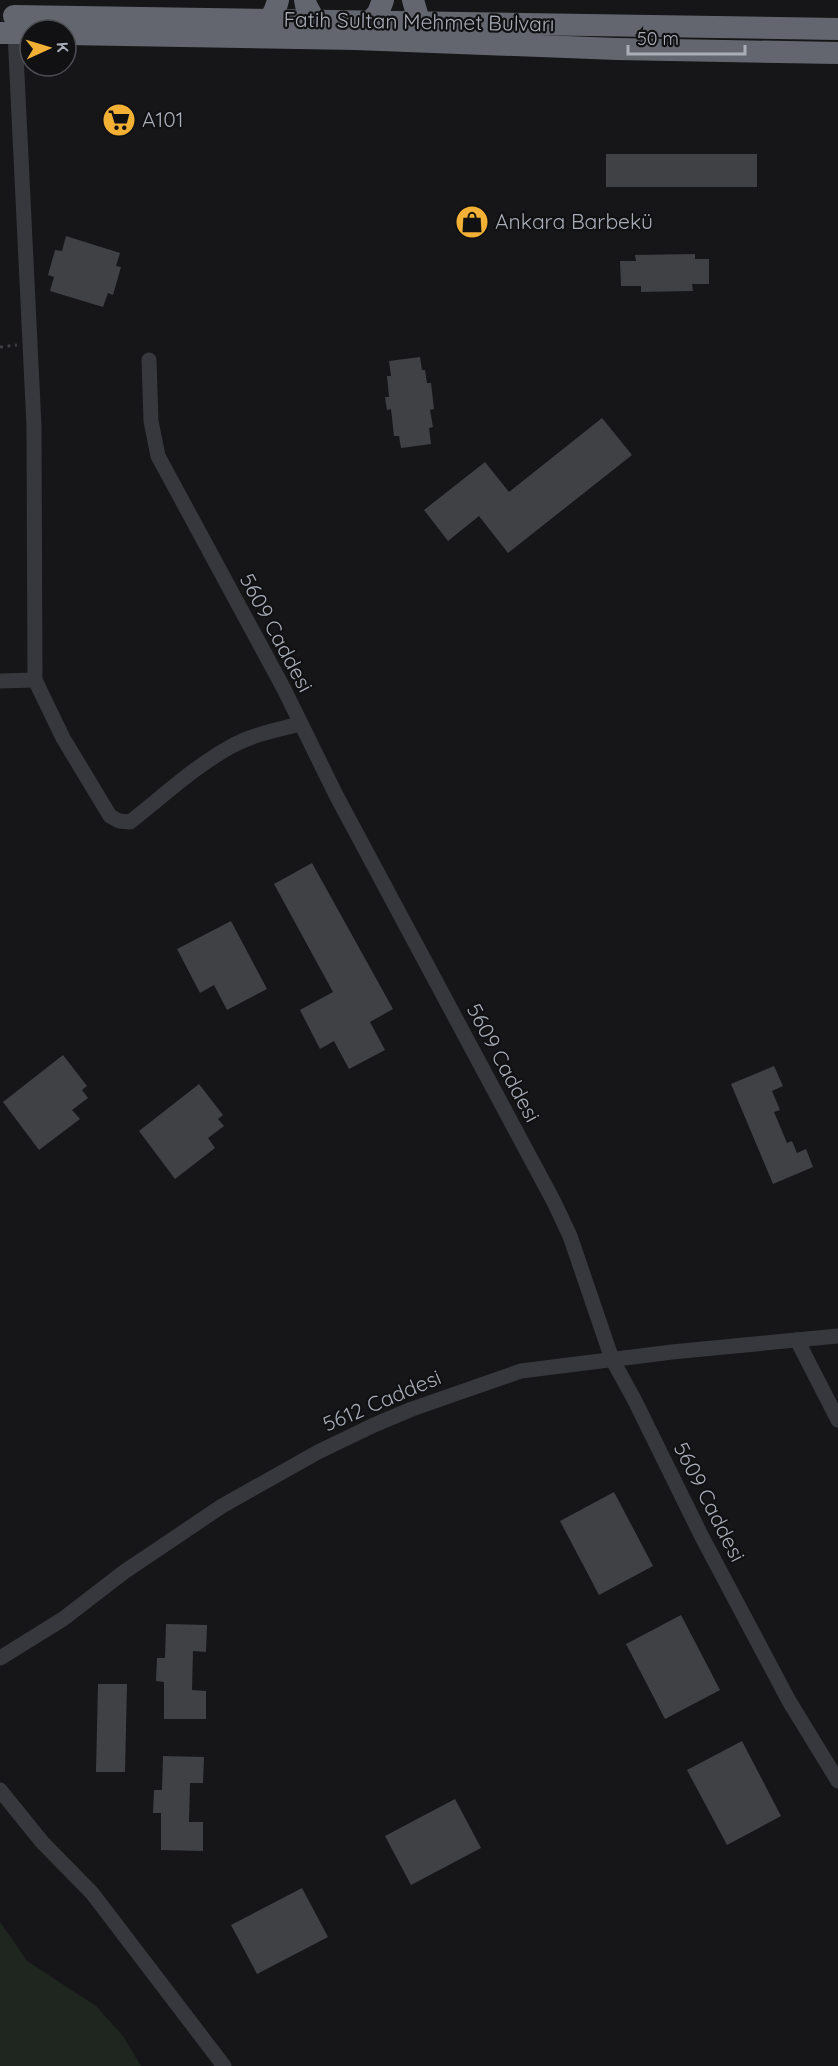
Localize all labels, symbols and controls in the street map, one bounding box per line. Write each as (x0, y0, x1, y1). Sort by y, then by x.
street label: Fatih Sultan Mehmet Bulvarı (283, 6, 555, 36)
north arrow (18, 18, 78, 78)
scale bar (628, 18, 745, 56)
text: 50 m (637, 27, 679, 50)
text: K (53, 41, 73, 53)
supermarket icon: A101 (101, 102, 137, 138)
place label: A101 (142, 106, 184, 132)
shop icon: Ankara Barbekü (454, 204, 490, 240)
place label: Ankara Barbekü (495, 208, 653, 234)
street label: 5609 Caddesi (235, 569, 319, 696)
street label: 5609 Caddesi (462, 999, 546, 1126)
street label: 5612 Caddesi (319, 1364, 445, 1437)
street label: 5609 Caddesi (669, 1437, 751, 1566)

